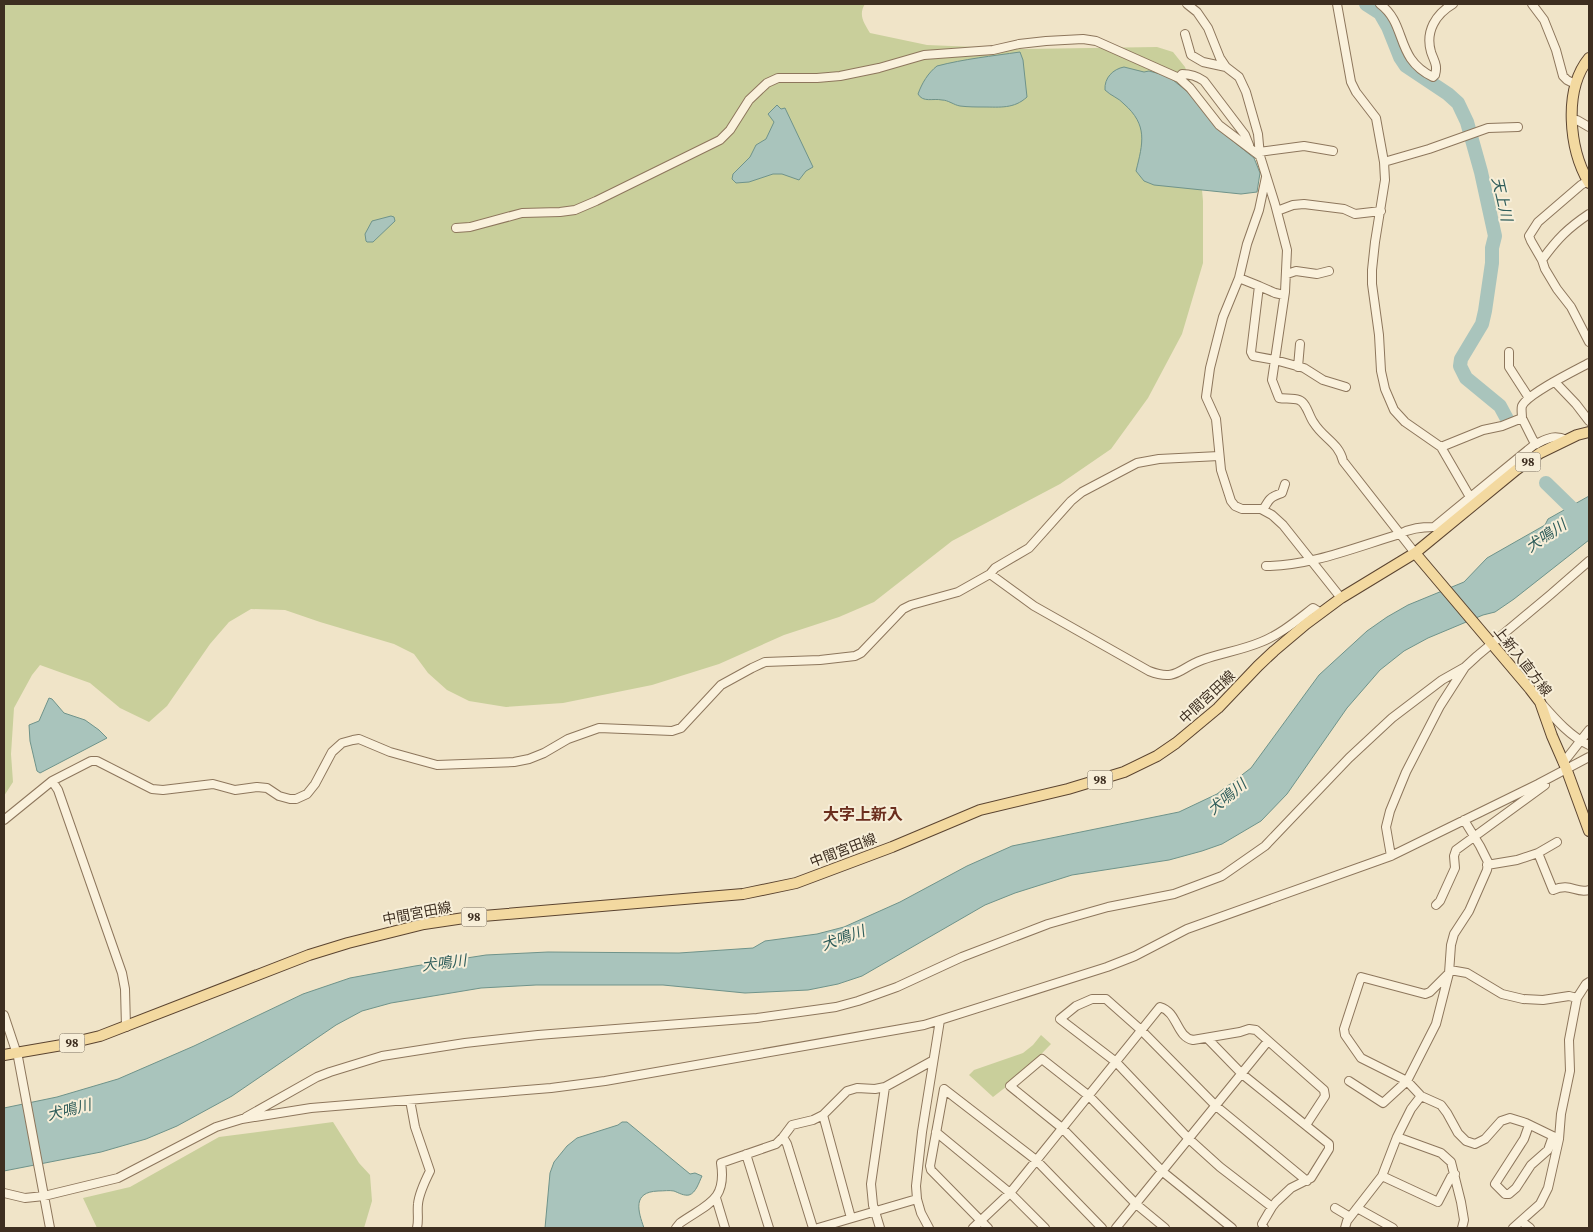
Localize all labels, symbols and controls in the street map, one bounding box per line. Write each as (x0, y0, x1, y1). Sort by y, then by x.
water label: 天上川 (1487, 175, 1518, 225)
road number: 98 (1516, 452, 1540, 472)
water label: 犬鳴川 (1521, 513, 1572, 557)
street label: 上新入直方線 (1489, 622, 1557, 700)
street label: 中間宮田線 (1175, 666, 1239, 728)
road number: 98 (1088, 770, 1112, 790)
water label: 犬鳴川 (1203, 773, 1252, 819)
district label: 大字上新入 (823, 803, 903, 825)
street label: 中間宮田線 (807, 828, 879, 872)
street label: 中間宮田線 (381, 897, 453, 929)
road number: 98 (462, 908, 486, 926)
water label: 犬鳴川 (818, 919, 869, 955)
water label: 犬鳴川 (420, 949, 470, 976)
road number: 98 (60, 1034, 84, 1052)
water label: 犬鳴川 (44, 1093, 95, 1125)

